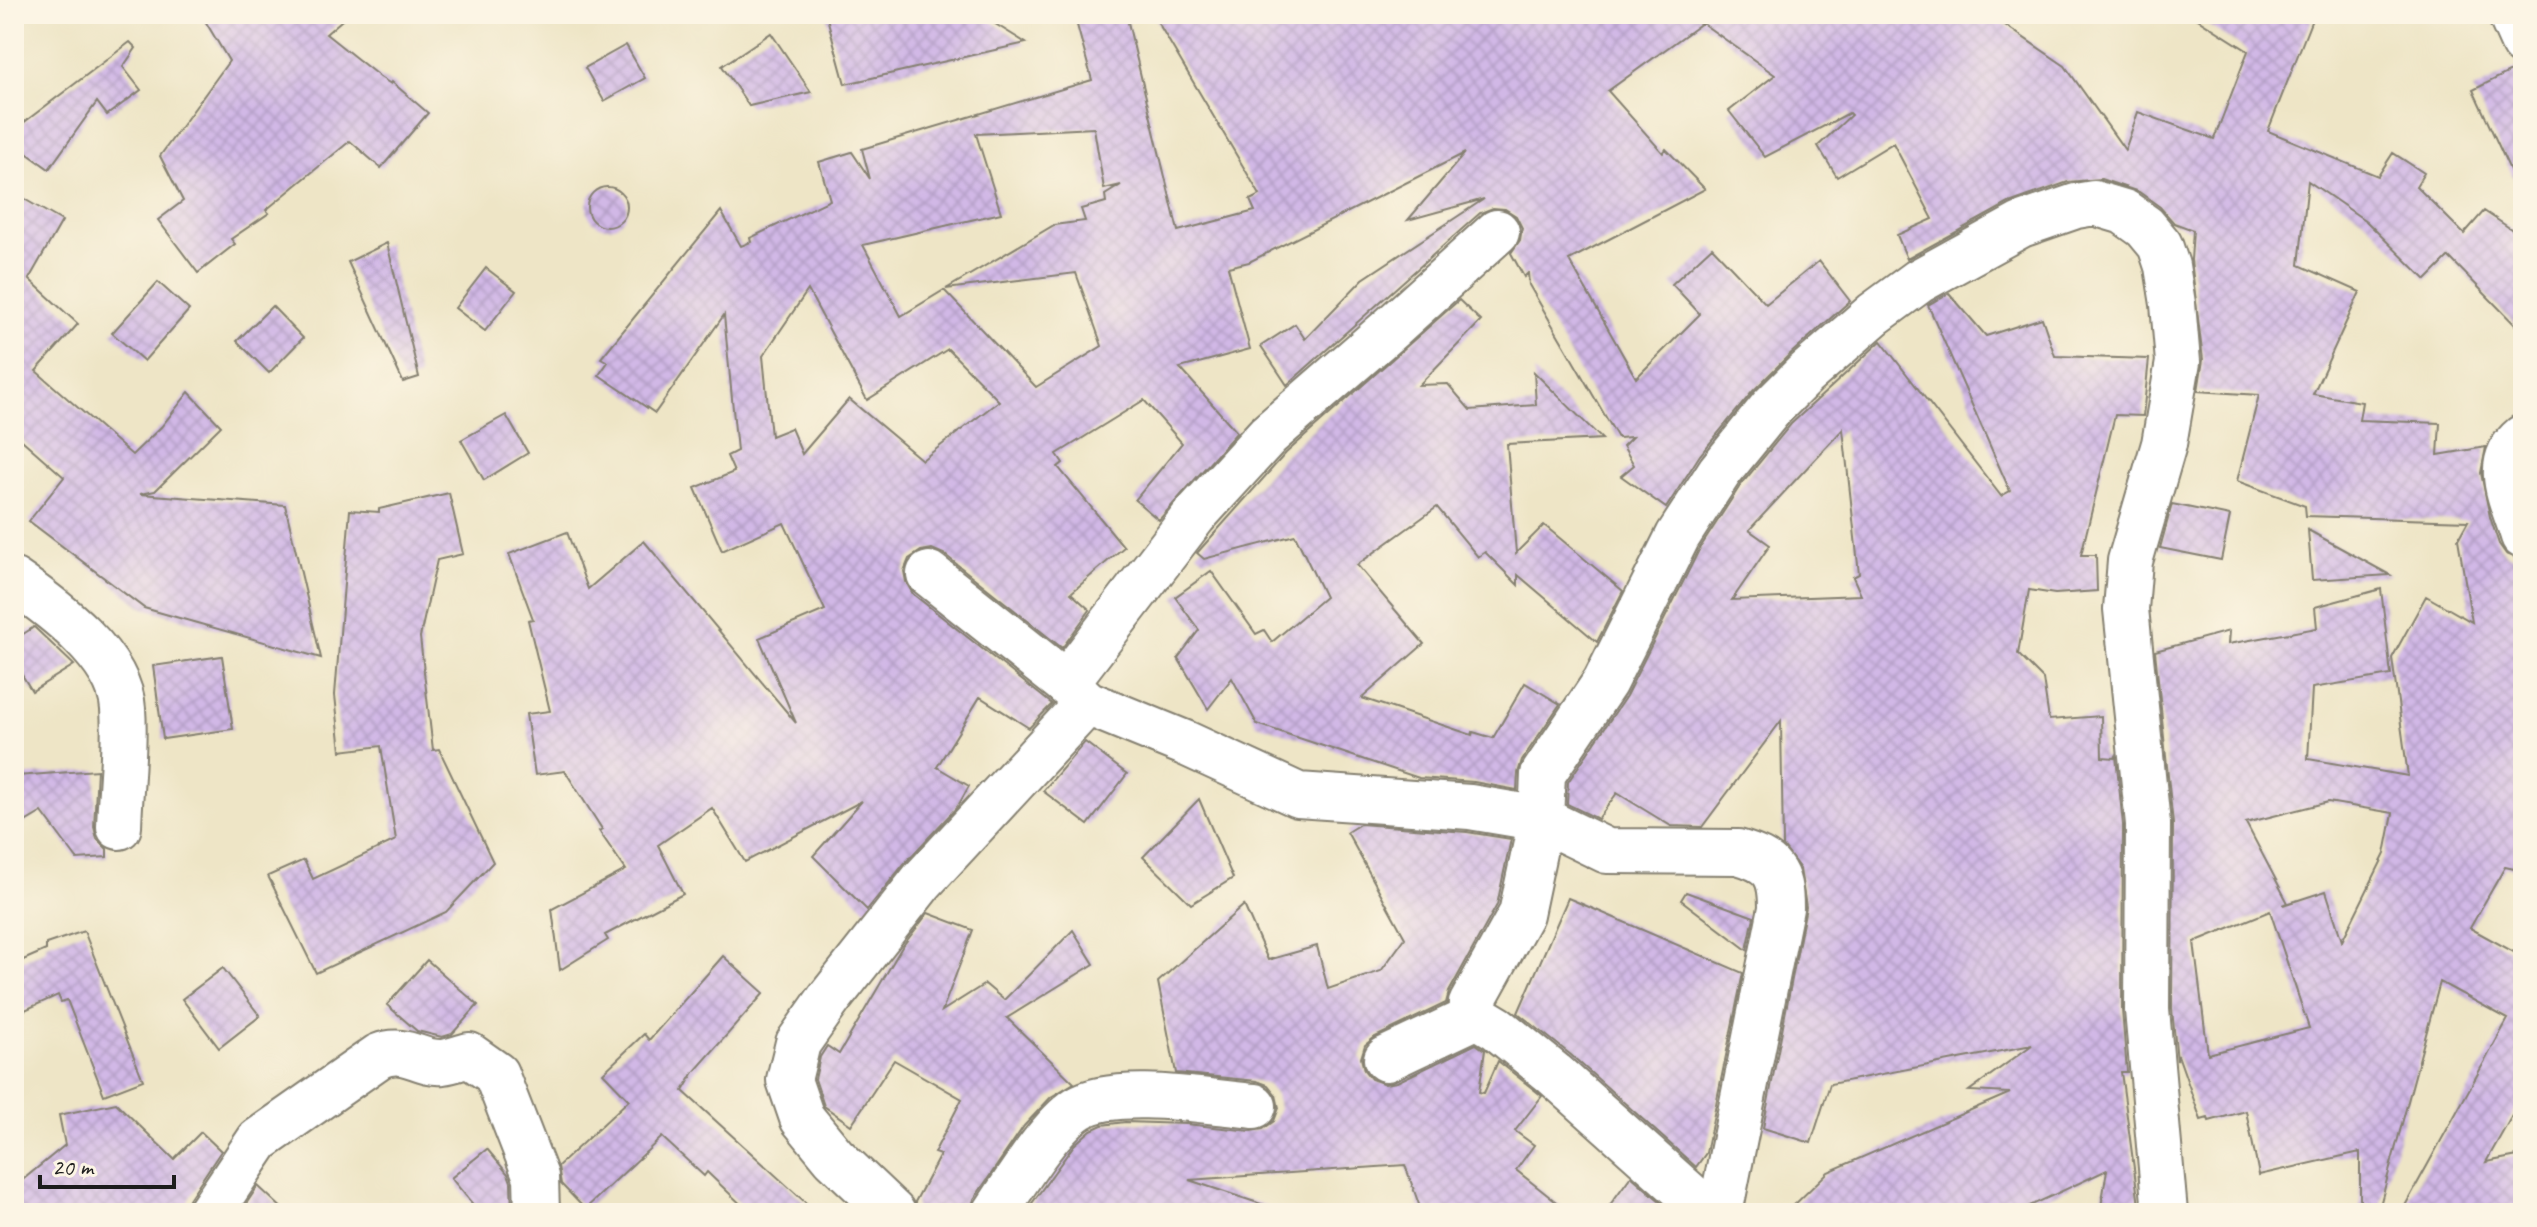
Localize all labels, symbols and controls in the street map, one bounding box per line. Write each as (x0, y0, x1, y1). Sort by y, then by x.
scale bar (40, 1139, 174, 1189)
text: 20 m (52, 1152, 95, 1182)

